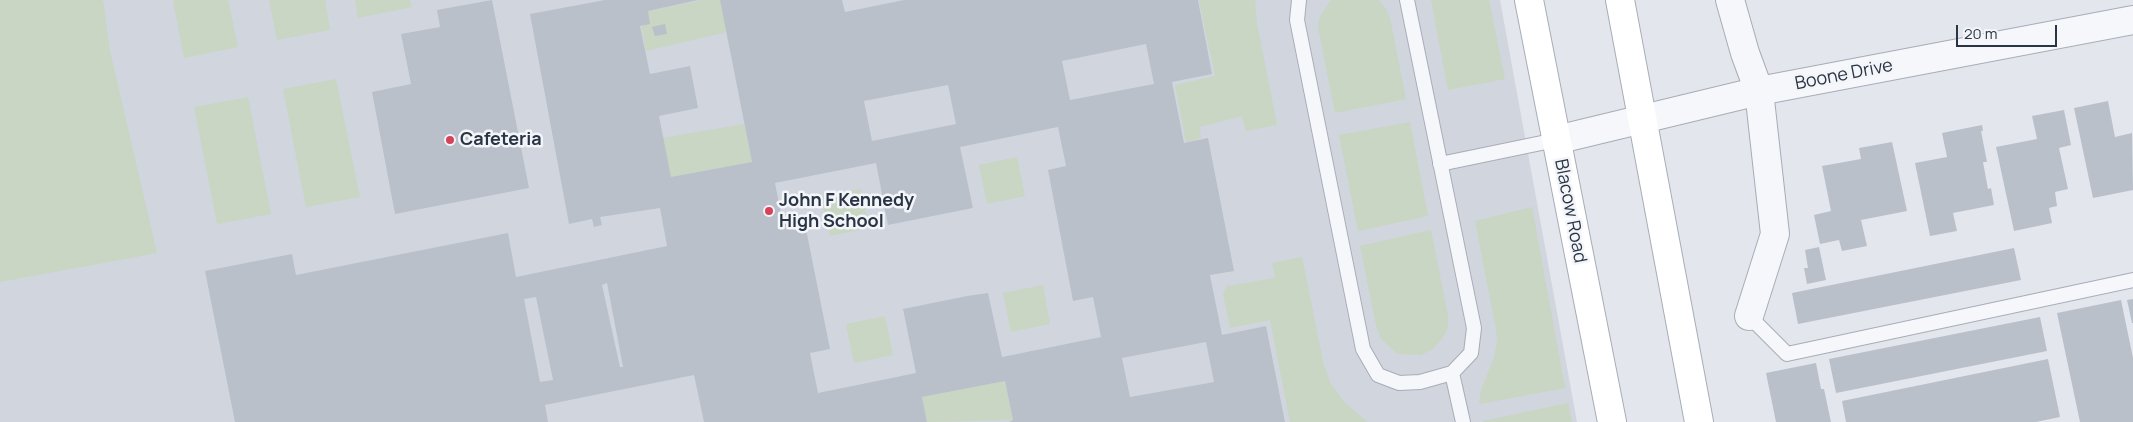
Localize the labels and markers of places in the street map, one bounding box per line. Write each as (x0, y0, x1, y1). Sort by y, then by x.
place label: Cafeteria (460, 129, 542, 151)
marker: Cafeteria (444, 134, 456, 146)
place label: John F Kennedy High School (779, 190, 914, 232)
marker: John F Kennedy High School (763, 205, 775, 217)

